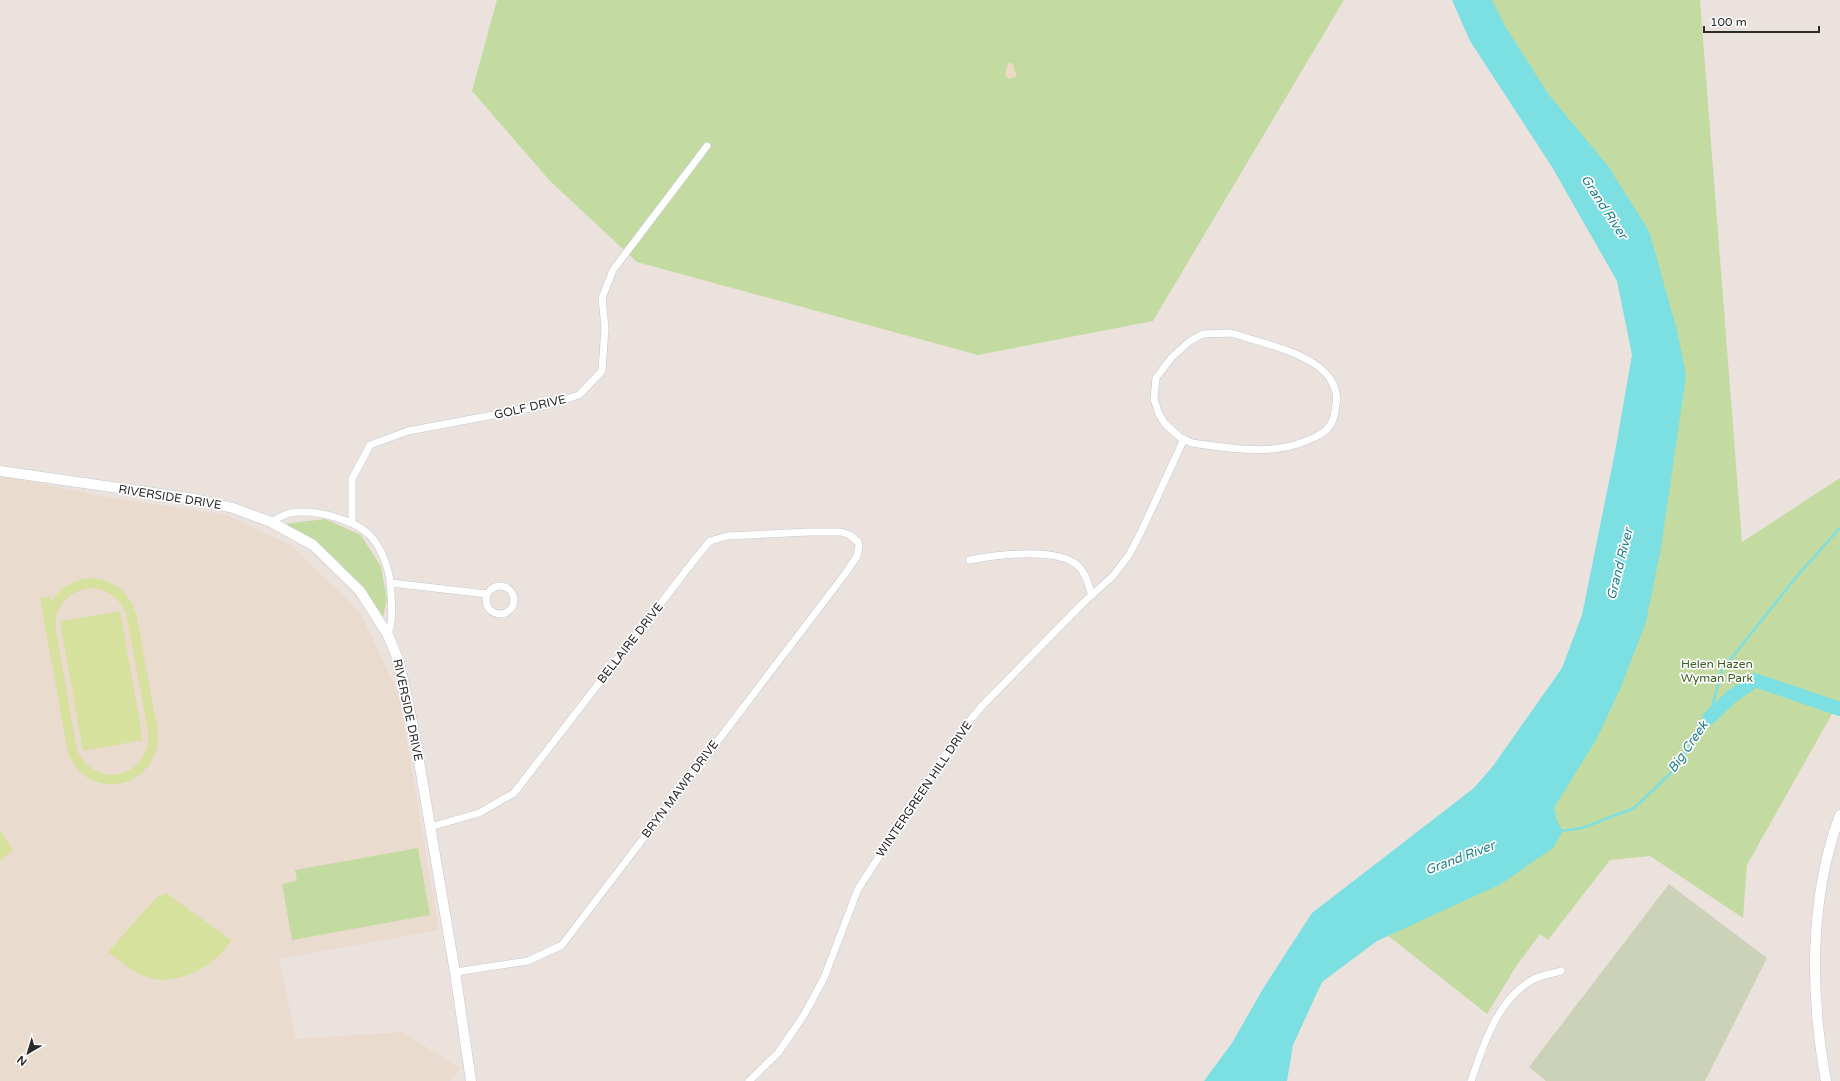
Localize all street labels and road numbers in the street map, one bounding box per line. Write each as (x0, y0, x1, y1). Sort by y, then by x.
street label: GOLF DRIVE (493, 392, 568, 422)
street label: RIVERSIDE DRIVE (118, 482, 223, 512)
street label: BELLAIRE DRIVE (594, 600, 666, 686)
street label: RIVERSIDE DRIVE (390, 658, 426, 763)
street label: WINTERGREEN HILL DRIVE (873, 718, 975, 860)
street label: BRYN MAWR DRIVE (639, 737, 721, 841)

